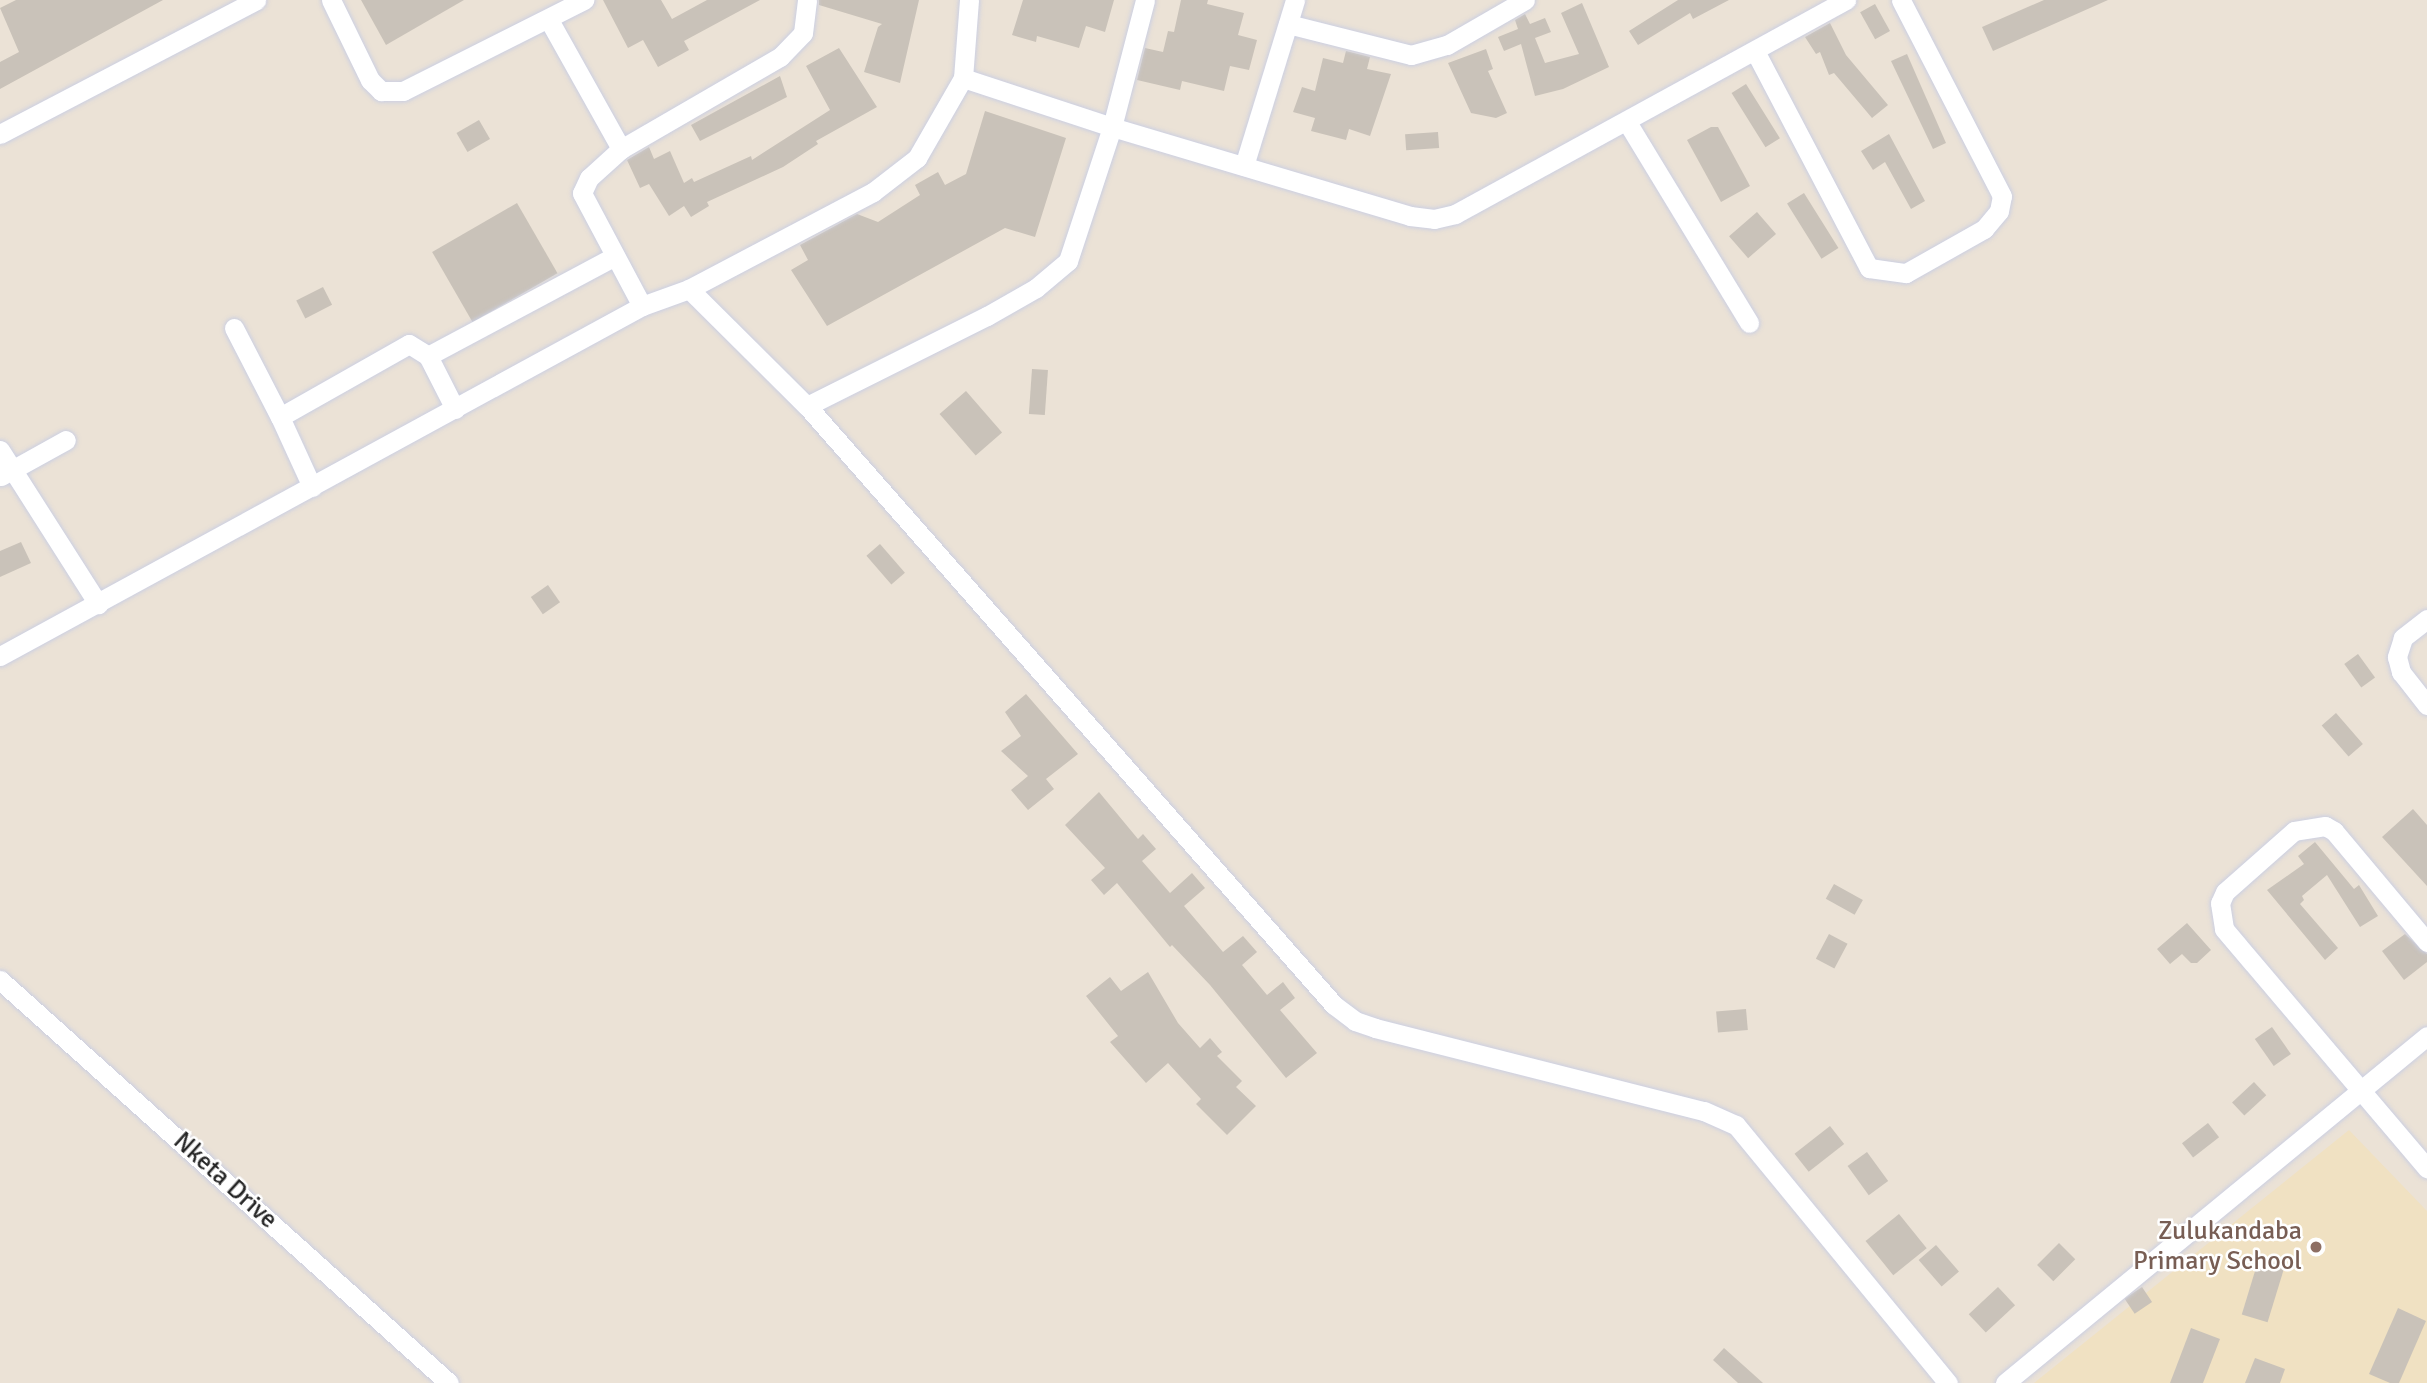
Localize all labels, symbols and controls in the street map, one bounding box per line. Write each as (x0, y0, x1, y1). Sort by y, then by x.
street label: Nketa Drive (166, 1126, 284, 1236)
place label: Zulukandaba Primary School (2133, 1216, 2302, 1278)
marker: Zulukandaba Primary School (2308, 1239, 2324, 1255)

